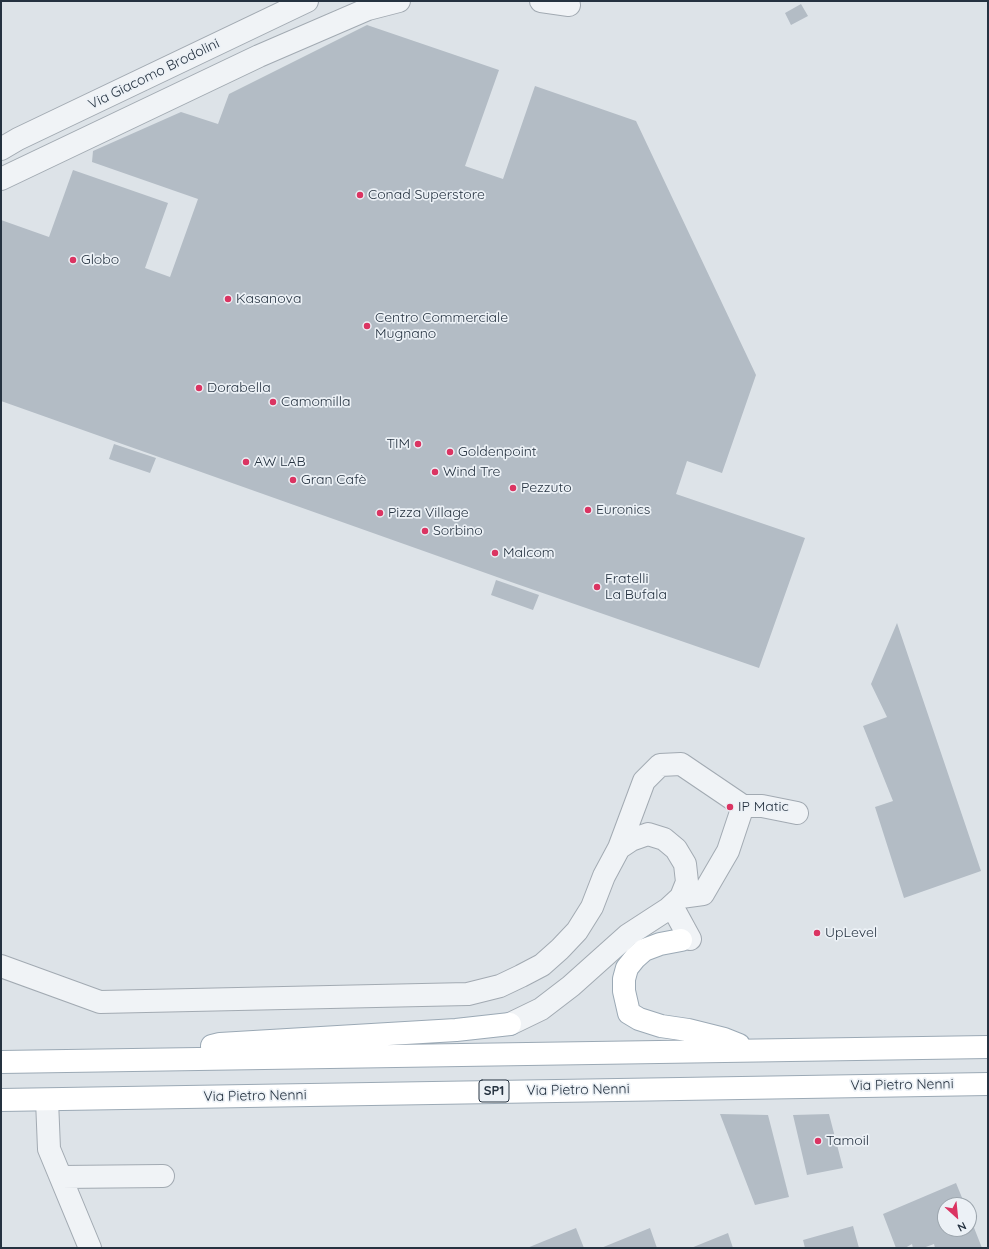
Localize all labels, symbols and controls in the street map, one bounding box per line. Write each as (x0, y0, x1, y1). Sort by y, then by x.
street label: Via Giacomo Brodolini (86, 35, 222, 113)
place label: Conad Superstore (368, 187, 485, 203)
marker: Conad Superstore (355, 190, 365, 200)
place label: Globo (81, 252, 119, 268)
marker: Globo (68, 255, 78, 265)
place label: Kasanova (236, 291, 301, 307)
marker: Kasanova (223, 294, 233, 304)
place label: Centro Commerciale Mugnano (375, 310, 508, 342)
marker: Centro Commerciale Mugnano (362, 321, 372, 331)
place label: Dorabella (207, 380, 271, 396)
marker: Dorabella (194, 383, 204, 393)
place label: Camomilla (281, 394, 351, 410)
marker: Camomilla (268, 397, 278, 407)
place label: TIM (386, 436, 410, 452)
marker: TIM (413, 439, 423, 449)
place label: Goldenpoint (458, 444, 537, 460)
marker: Goldenpoint (445, 447, 455, 457)
place label: AW LAB (254, 454, 306, 470)
marker: AW LAB (241, 457, 251, 467)
place label: Wind Tre (443, 464, 501, 480)
marker: Wind Tre (430, 467, 440, 477)
place label: Gran Cafè (301, 472, 366, 488)
marker: Gran Cafè (288, 475, 298, 485)
place label: Pezzuto (521, 480, 572, 496)
marker: Pezzuto (508, 483, 518, 493)
place label: Euronics (596, 502, 650, 518)
place label: Pizza Village (388, 505, 469, 521)
marker: Euronics (583, 505, 593, 515)
marker: Pizza Village (375, 508, 385, 518)
place label: Sorbino (433, 523, 483, 539)
marker: Sorbino (420, 526, 430, 536)
place label: Malcom (503, 545, 555, 561)
marker: Malcom (490, 548, 500, 558)
place label: Fratelli La Bufala (605, 571, 667, 604)
marker: Fratelli La Bufala (592, 582, 602, 592)
place label: IP Matic (738, 799, 789, 815)
marker: IP Matic (725, 802, 735, 812)
place label: UpLevel (825, 925, 877, 941)
marker: UpLevel (812, 928, 822, 938)
street label: Via Pietro Nenni (850, 1076, 954, 1094)
road number: SP1 (479, 1080, 509, 1102)
street label: Via Pietro Nenni (526, 1081, 630, 1099)
street label: Via Pietro Nenni (203, 1087, 307, 1105)
place label: Tamoil (826, 1133, 869, 1149)
marker: Tamoil (813, 1136, 823, 1146)
north arrow (937, 1197, 977, 1237)
text: N (955, 1219, 969, 1235)

